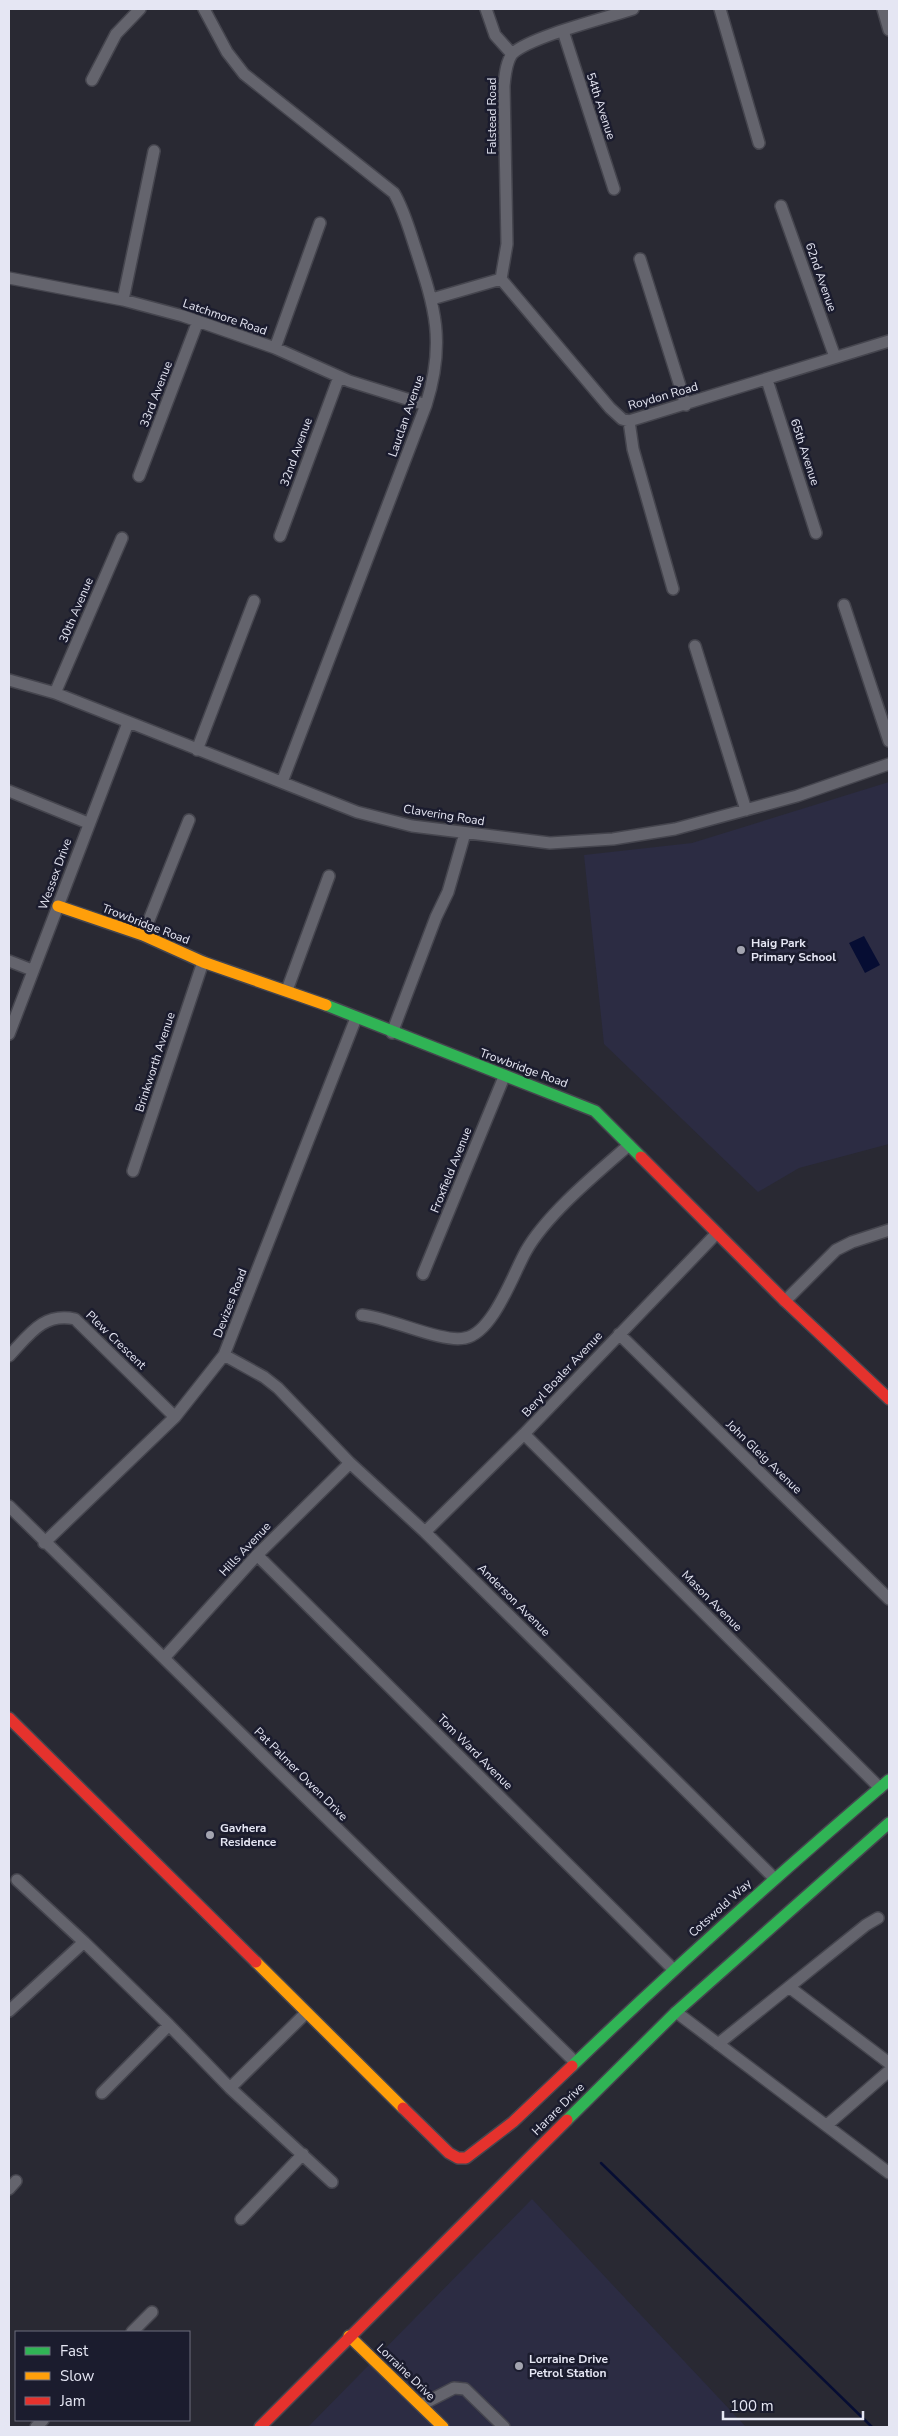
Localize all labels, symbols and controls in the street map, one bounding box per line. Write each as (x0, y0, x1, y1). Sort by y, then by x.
street label: 54th Avenue (583, 71, 619, 141)
street label: Falstead Road (484, 78, 500, 154)
street label: 62nd Avenue (802, 240, 840, 314)
street label: Latchmore Road (181, 295, 269, 339)
street label: 33rd Avenue (136, 359, 176, 429)
street label: Lauclan Avenue (384, 373, 428, 459)
street label: Roydon Road (626, 378, 700, 414)
street label: 32nd Avenue (276, 415, 316, 489)
street label: 65th Avenue (787, 417, 823, 487)
street label: 30th Avenue (55, 575, 97, 645)
street label: Clavering Road (402, 801, 486, 829)
street label: Wessex Drive (35, 836, 75, 912)
street label: Trowbridge Road (100, 900, 192, 948)
place label: Haig Park Primary School (751, 935, 836, 965)
marker: Haig Park Primary School (735, 944, 747, 956)
street label: Brinkworth Avenue (131, 1010, 179, 1114)
street label: Trowbridge Road (478, 1045, 570, 1091)
street label: Froxfield Avenue (427, 1125, 475, 1215)
street label: Devizes Road (209, 1266, 251, 1340)
street label: Plew Crescent (82, 1307, 150, 1373)
street label: Beryl Boaler Avenue (518, 1328, 606, 1420)
street label: John Gleig Avenue (722, 1416, 805, 1497)
street label: Hills Avenue (216, 1518, 274, 1580)
street label: Anderson Avenue (474, 1560, 554, 1640)
street label: Mason Avenue (678, 1567, 746, 1635)
street label: Tom Ward Avenue (434, 1711, 516, 1793)
street label: Pat Palmer Owen Drive (251, 1724, 351, 1824)
place label: Gavhera Residence (220, 1820, 277, 1850)
marker: Gavhera Residence (204, 1829, 216, 1841)
street label: Cotswold Way (685, 1875, 755, 1941)
street label: Harare Drive (528, 2079, 588, 2139)
legend (15, 2331, 190, 2421)
street label: Lorraine Drive (373, 2340, 439, 2404)
text: Fast (60, 2341, 89, 2361)
place label: Lorraine Drive Petrol Station (529, 2351, 608, 2381)
marker: Lorraine Drive Petrol Station (513, 2360, 525, 2372)
text: Slow (60, 2366, 95, 2386)
scale bar (723, 2388, 863, 2420)
text: Jam (59, 2391, 86, 2411)
text: 100 m (730, 2396, 774, 2416)

